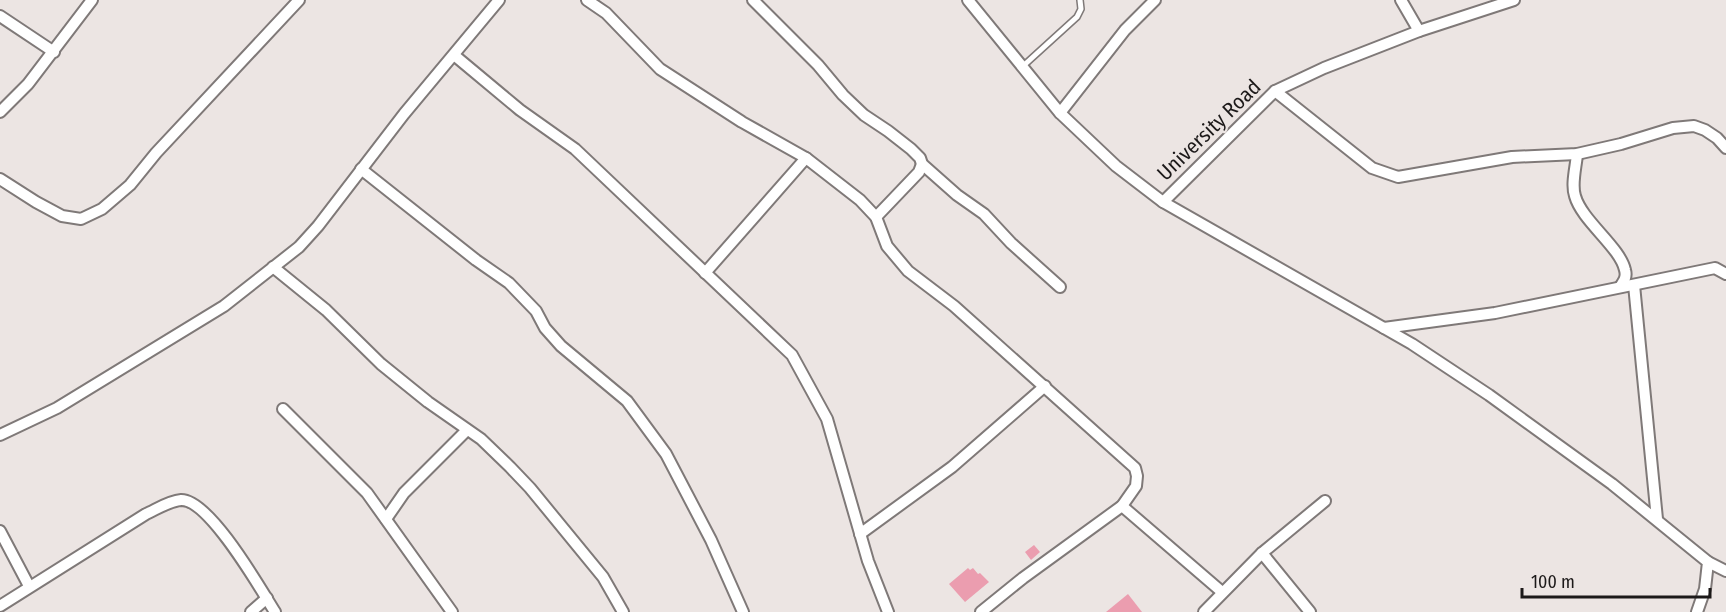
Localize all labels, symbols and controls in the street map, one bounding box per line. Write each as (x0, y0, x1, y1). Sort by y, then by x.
street label: University Road (1152, 74, 1266, 186)
scale bar (1522, 561, 1710, 599)
text: 100 m (1531, 571, 1575, 593)

